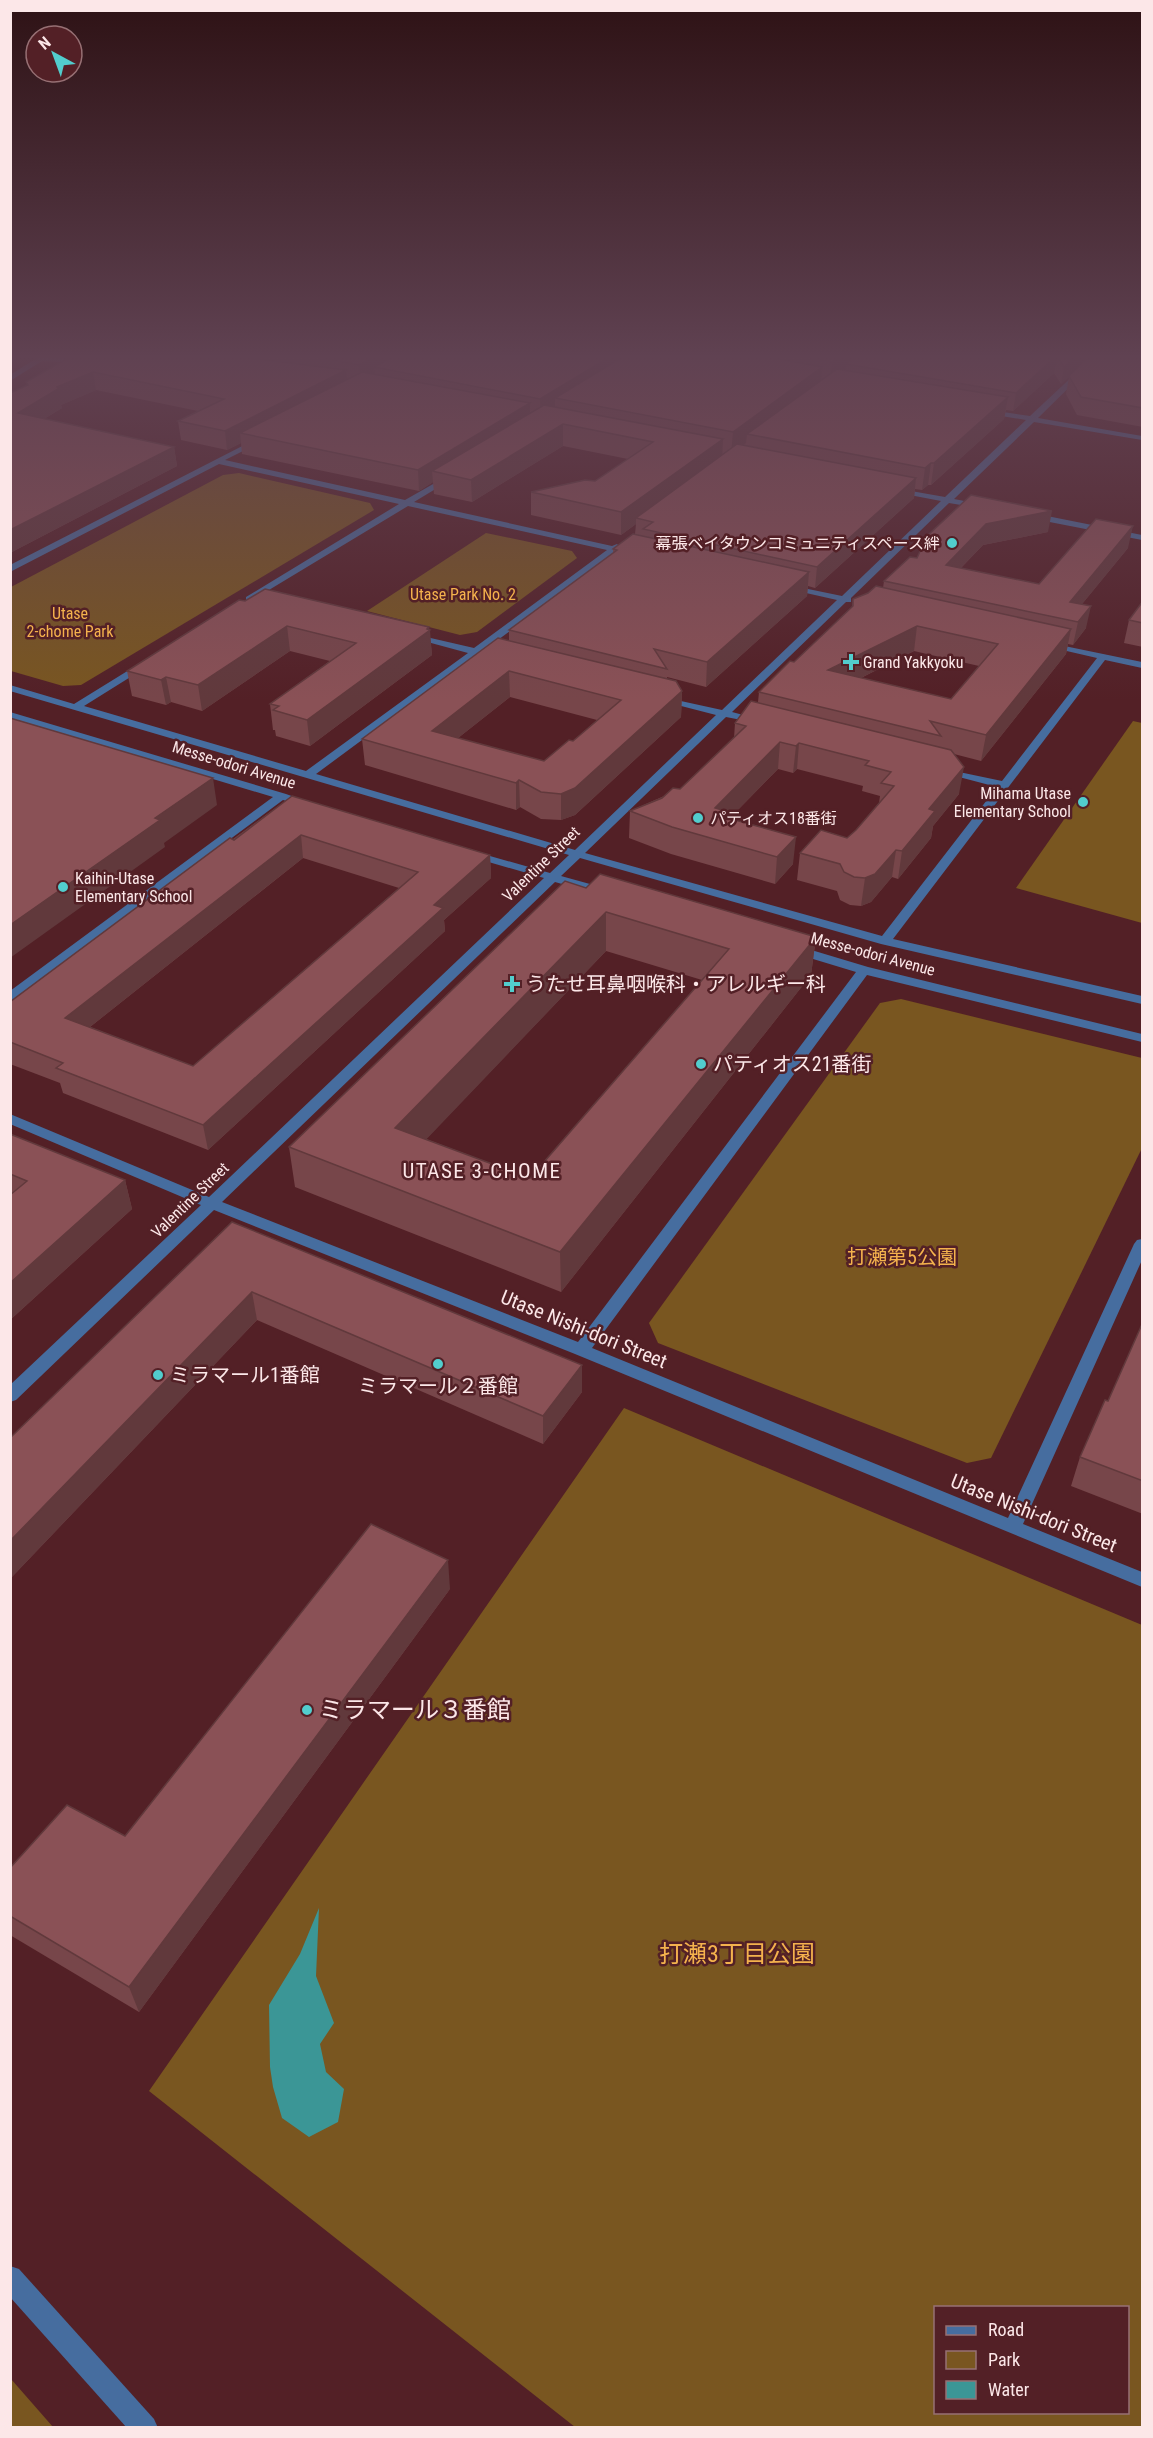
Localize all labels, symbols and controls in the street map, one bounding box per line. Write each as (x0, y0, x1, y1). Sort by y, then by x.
north arrow (24, 24, 84, 84)
text: N (35, 33, 54, 53)
place label: 幕張ベイタウンコミュニティスペース絆 (656, 534, 940, 553)
marker: 幕張ベイタウンコミュニティスペース絆 (945, 536, 959, 550)
park label: Utase Park No. 2 (410, 585, 516, 604)
park label: Utase 2-chome Park (27, 604, 114, 641)
place label: Grand Yakkyoku (863, 653, 963, 672)
marker: Grand Yakkyoku (844, 655, 858, 669)
street label: Messe-odori Avenue (170, 737, 298, 793)
place label: Mihama Utase Elementary School (954, 784, 1071, 821)
marker: Mihama Utase Elementary School (1076, 795, 1090, 809)
place label: パティオス18番街 (710, 809, 837, 828)
marker: パティオス18番街 (691, 811, 705, 825)
street label: Valentine Street (498, 822, 584, 906)
place label: Kaihin-Utase Elementary School (75, 869, 192, 906)
marker: Kaihin-Utase Elementary School (56, 880, 70, 894)
street label: Messe-odori Avenue (809, 928, 937, 980)
place label: うたせ耳鼻咽喉科・アレルギー科 (526, 972, 826, 996)
marker: うたせ耳鼻咽喉科・アレルギー科 (503, 975, 521, 993)
place label: パティオス21番街 (713, 1052, 872, 1076)
marker: パティオス21番街 (694, 1057, 708, 1071)
street label: Valentine Street (147, 1158, 233, 1242)
district label: UTASE 3-CHOME (402, 1159, 562, 1183)
park label: 打瀬第5公園 (847, 1245, 957, 1269)
street label: Utase Nishi-dori Street (497, 1285, 671, 1373)
marker: ミラマール２番館 (431, 1357, 445, 1371)
place label: ミラマール1番館 (170, 1363, 320, 1387)
marker: ミラマール1番館 (151, 1368, 165, 1382)
place label: ミラマール２番館 (358, 1374, 518, 1398)
street label: Utase Nishi-dori Street (947, 1469, 1121, 1557)
place label: ミラマール３番館 (319, 1696, 511, 1724)
marker: ミラマール３番館 (300, 1703, 314, 1717)
park label: 打瀬3丁目公園 (659, 1940, 815, 1968)
legend (934, 2306, 1129, 2414)
text: Road (988, 2319, 1024, 2340)
text: Park (988, 2349, 1020, 2370)
text: Water (988, 2379, 1030, 2400)

